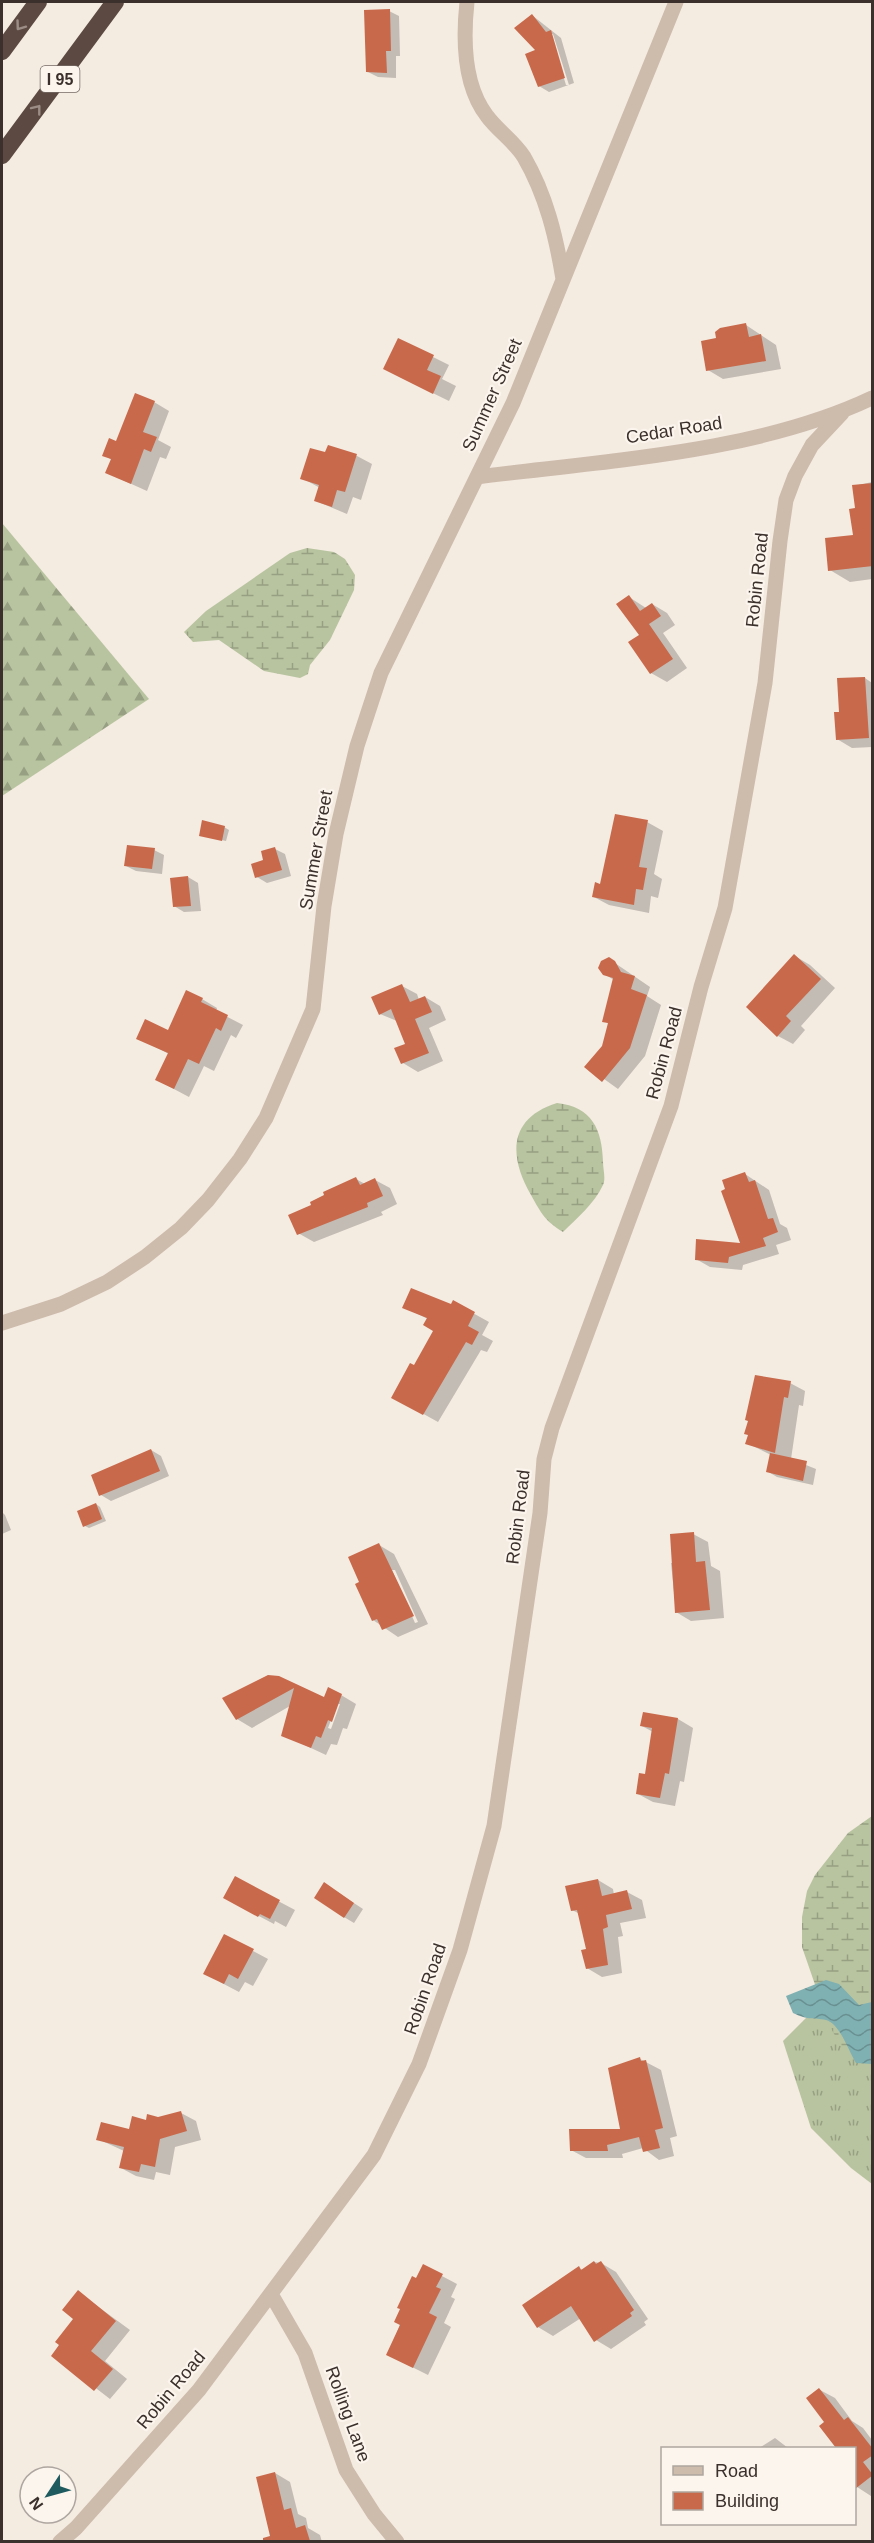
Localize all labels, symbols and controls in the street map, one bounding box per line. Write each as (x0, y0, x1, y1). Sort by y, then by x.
one-way arrow (16, 20, 27, 31)
road number: I 95 (40, 66, 80, 92)
one-way arrow (30, 104, 41, 115)
street label: Summer Street (458, 336, 526, 454)
street label: Cedar Road (625, 413, 723, 447)
street label: Robin Road (742, 532, 772, 628)
street label: Summer Street (296, 789, 336, 911)
street label: Robin Road (642, 1005, 686, 1101)
street label: Robin Road (502, 1469, 534, 1565)
street label: Robin Road (400, 1941, 450, 2037)
street label: Robin Road (133, 2347, 209, 2433)
street label: Rolling Lane (321, 2364, 375, 2464)
legend (661, 2447, 856, 2525)
text: Road (715, 2461, 758, 2481)
north arrow (18, 2465, 78, 2525)
text: Building (715, 2491, 779, 2511)
text: N (26, 2494, 47, 2513)

